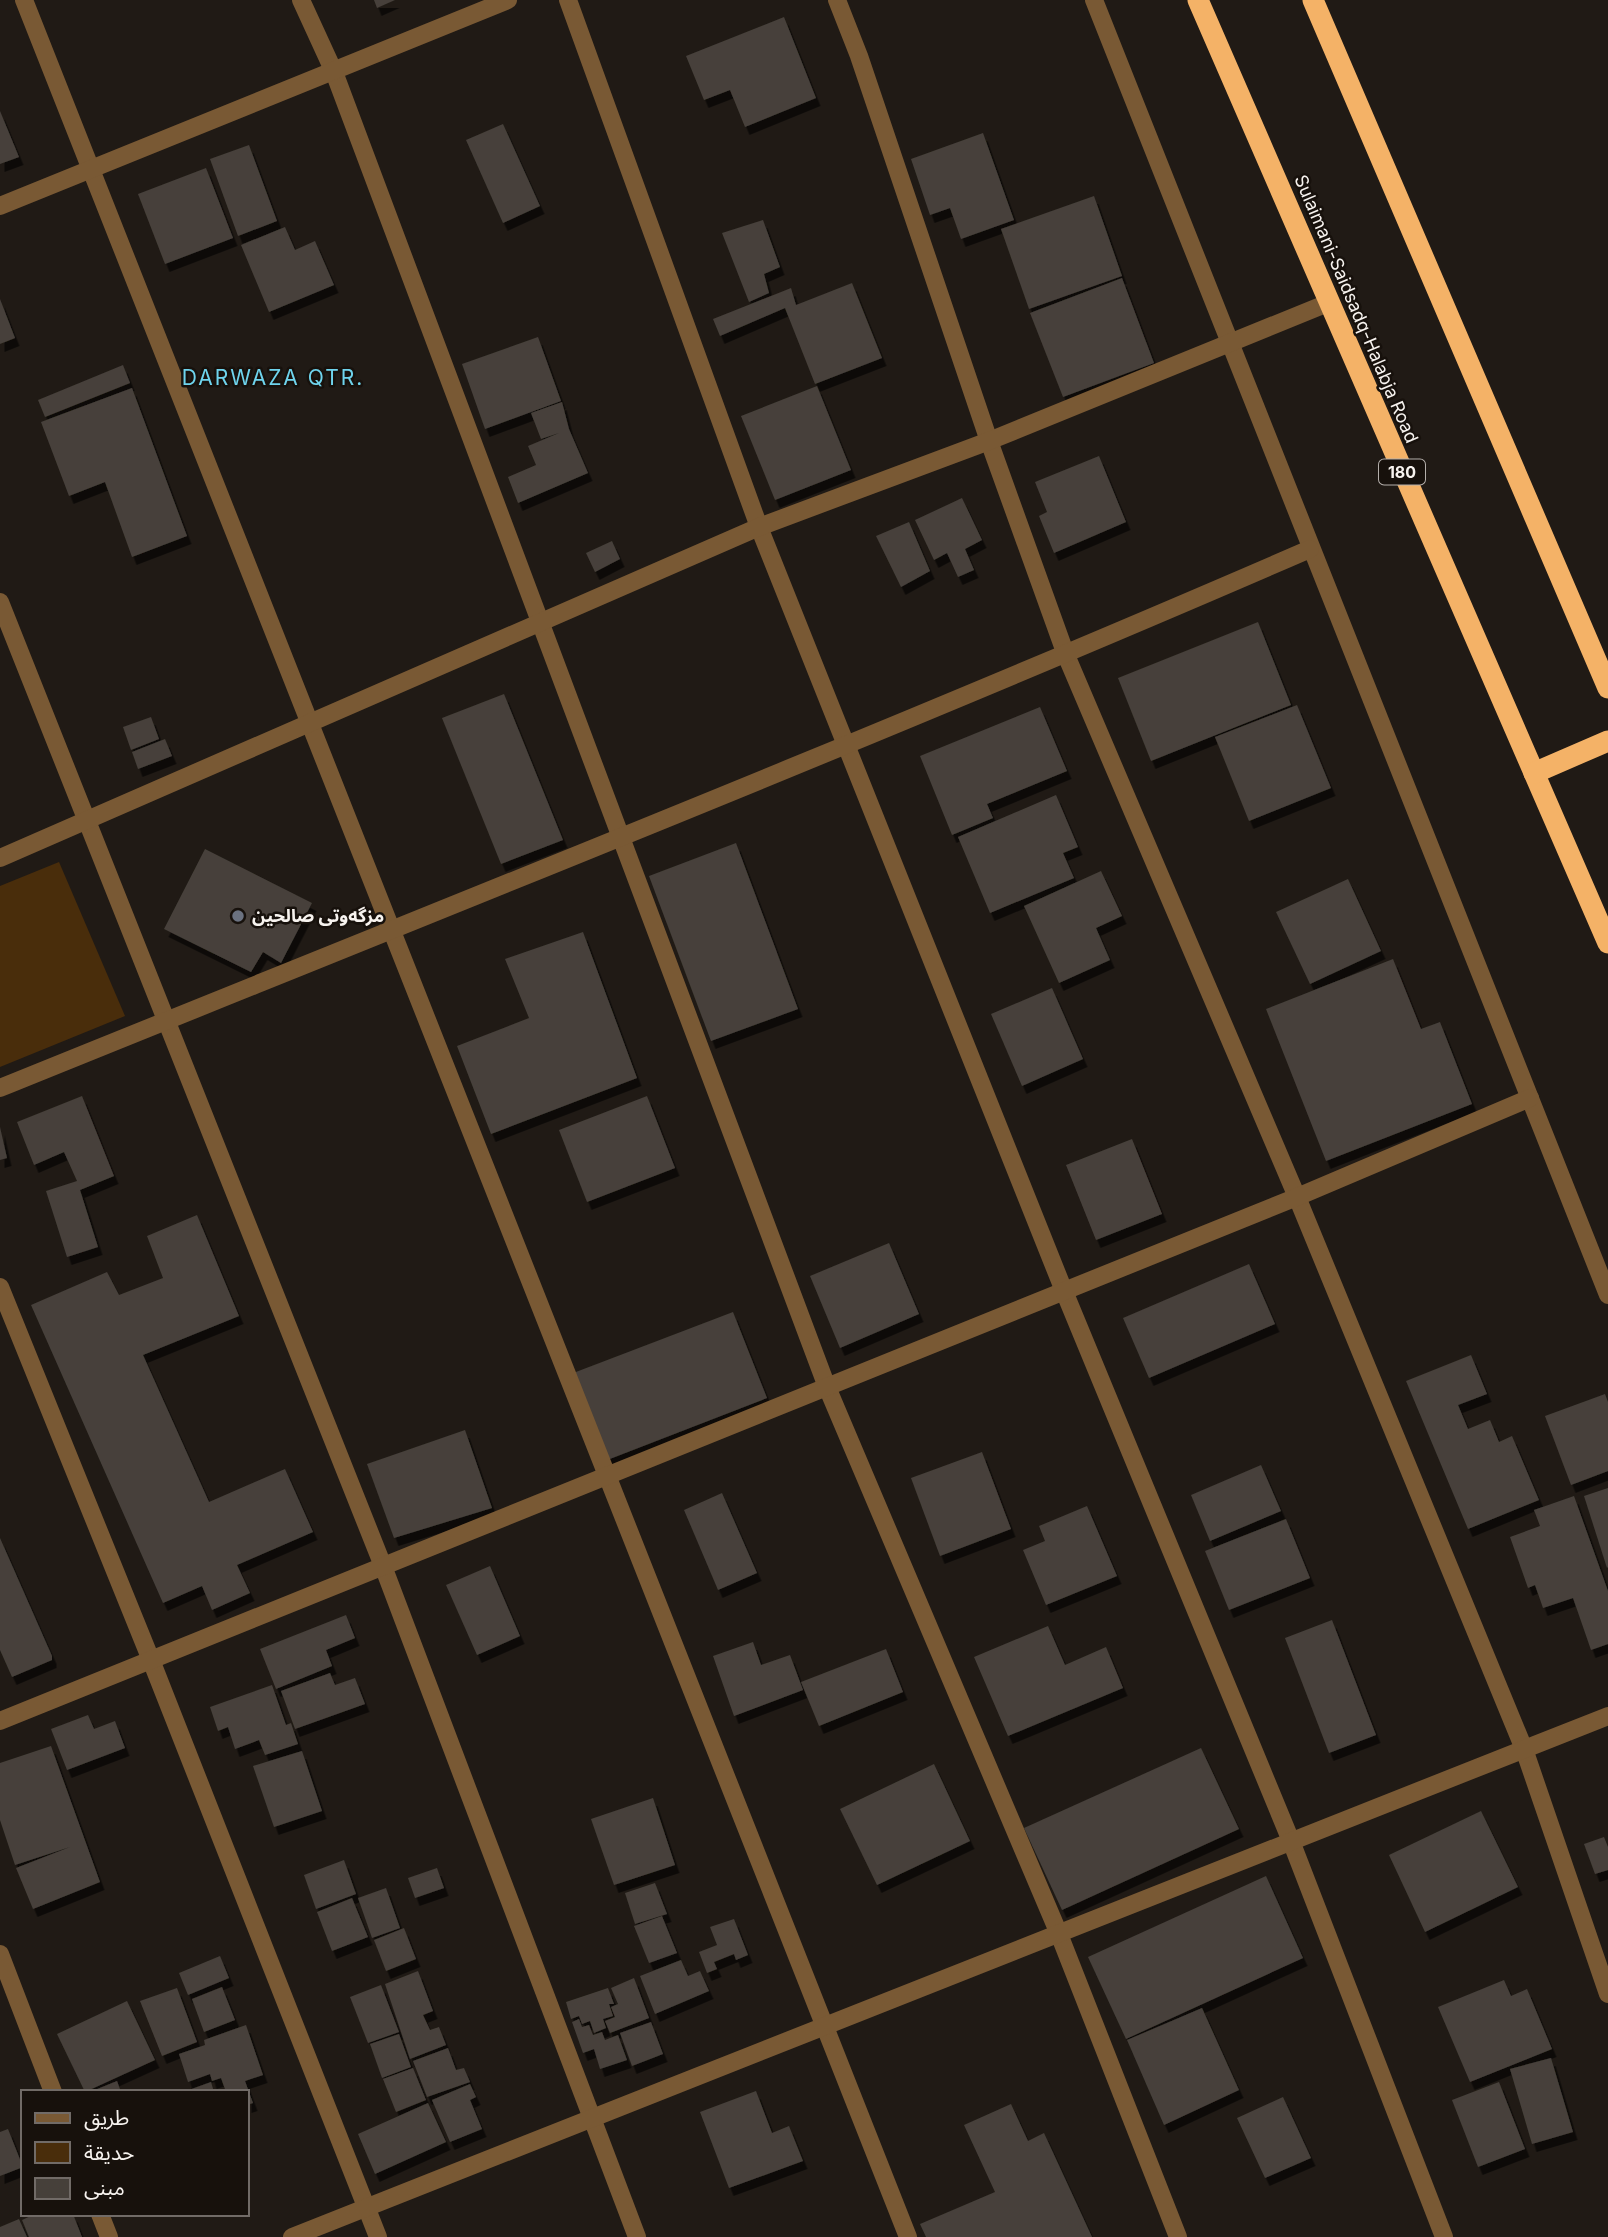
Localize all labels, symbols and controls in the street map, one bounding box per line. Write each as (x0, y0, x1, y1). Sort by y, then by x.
street label: Sulaimani-Saidsadq-Halabja Road (1290, 172, 1423, 446)
district label: DARWAZA QTR. (182, 365, 364, 390)
road number: 180 (1379, 460, 1425, 485)
place label: مزگەوتی صالحین (252, 905, 384, 927)
marker: مزگەوتی صالحین (230, 908, 246, 924)
legend (21, 2090, 248, 2216)
text: طريق (84, 2105, 129, 2131)
text: حديقة (84, 2140, 134, 2165)
text: مبنى (84, 2175, 125, 2200)

